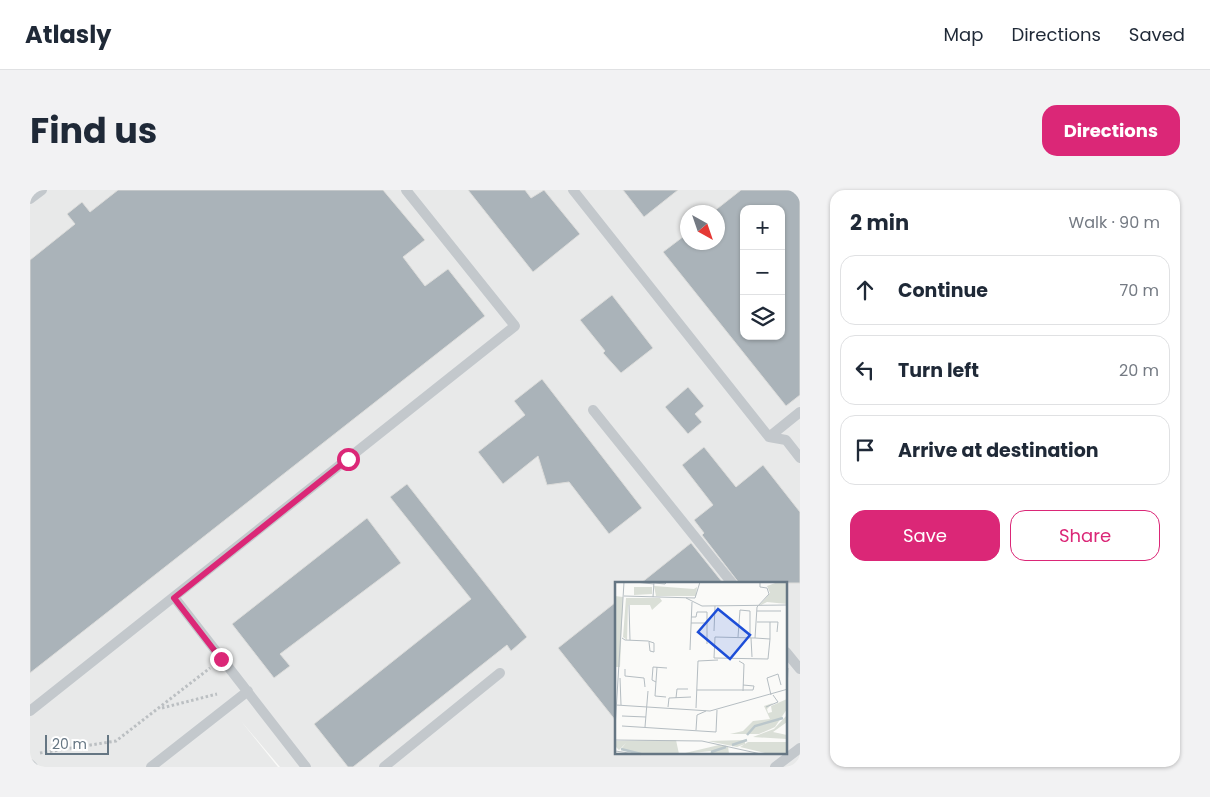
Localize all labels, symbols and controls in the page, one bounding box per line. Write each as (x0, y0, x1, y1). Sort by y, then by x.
text: Atlasly (25, 18, 111, 51)
text: Map (944, 22, 983, 47)
text: Directions (1011, 22, 1101, 47)
text: Saved (1129, 22, 1185, 47)
button: Directions (1042, 105, 1180, 156)
text: Find us (30, 106, 157, 155)
north arrow (680, 205, 725, 250)
map controls (740, 205, 785, 340)
button: + (740, 205, 785, 250)
text: 2 min (850, 208, 909, 237)
text: Walk · 90 m (1069, 211, 1160, 234)
button: − (740, 250, 785, 295)
icon: ahead (851, 276, 879, 304)
text: Continue (898, 277, 988, 304)
text: 70 m (1119, 279, 1159, 302)
button: layers (740, 295, 785, 340)
icon: left (851, 356, 879, 384)
text: Turn left (898, 357, 979, 384)
text: 20 m (1119, 359, 1159, 382)
icon: arrive (851, 436, 879, 464)
text: Arrive at destination (898, 437, 1099, 464)
route start (337, 448, 360, 471)
button: Save (850, 510, 1000, 561)
button: Share (1010, 510, 1160, 561)
inset map (615, 582, 788, 754)
route end (210, 648, 233, 671)
scale bar (45, 732, 109, 755)
text: 20 m (52, 734, 87, 754)

